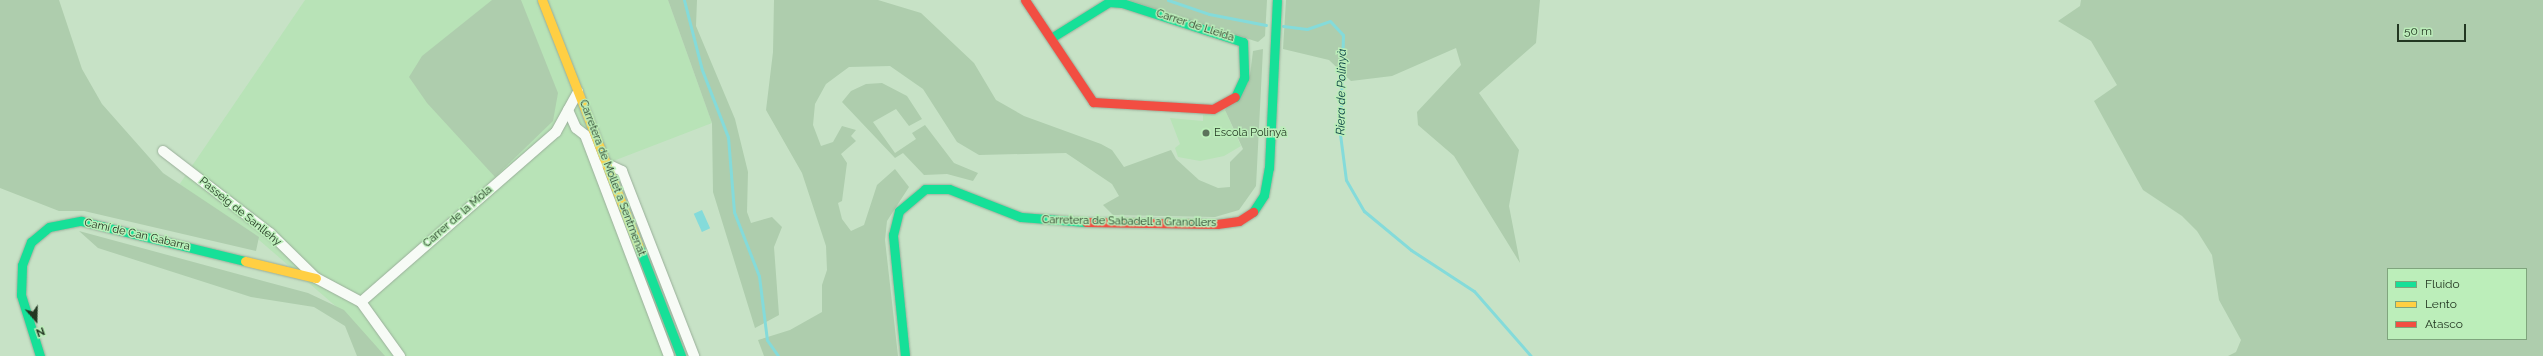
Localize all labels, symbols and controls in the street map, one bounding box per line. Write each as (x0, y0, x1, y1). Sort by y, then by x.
street label: Carrer de Lleida (1154, 7, 1236, 45)
scale bar (2399, 16, 2468, 42)
text: 50 m (2404, 24, 2432, 38)
water label: Riera de Polinyà (1334, 49, 1350, 135)
street label: Carretera de Mollet a Sentmenat (576, 98, 648, 258)
place label: Escola Polinyà (1214, 126, 1287, 140)
marker: Escola Polinyà (1201, 128, 1211, 138)
street label: Passeig de Sanllehy (196, 175, 284, 249)
street label: Carrer de la Mola (421, 183, 495, 251)
street label: Carretera de Sabadell a Granollers (1041, 214, 1217, 230)
street label: Camí de Can Gabarra (83, 216, 191, 254)
legend (2387, 268, 2527, 340)
text: Fluido (2425, 277, 2460, 291)
text: Lento (2425, 297, 2457, 311)
north arrow (16, 300, 56, 340)
text: Atasco (2425, 317, 2463, 331)
text: N (34, 324, 46, 339)

